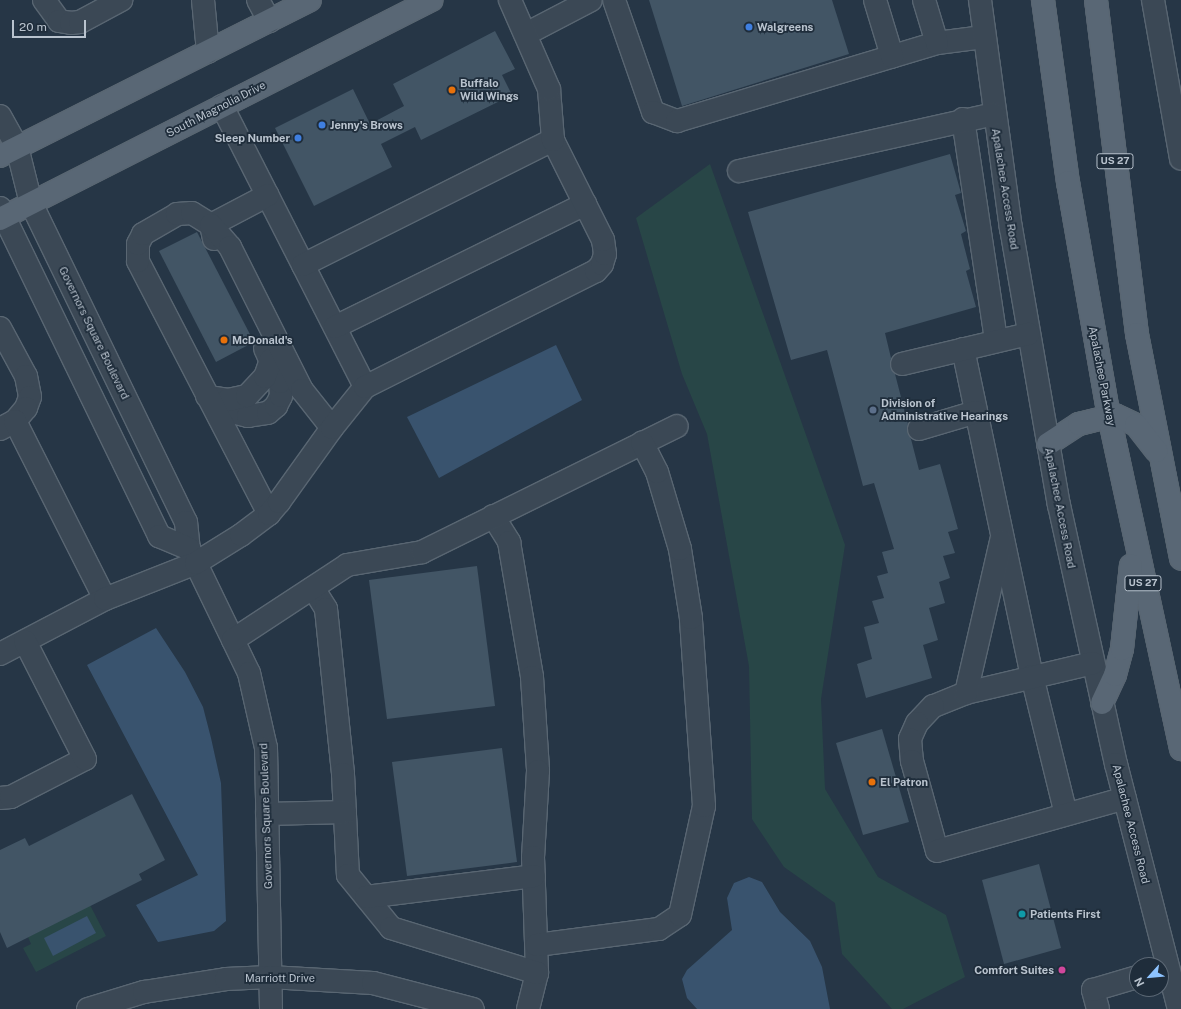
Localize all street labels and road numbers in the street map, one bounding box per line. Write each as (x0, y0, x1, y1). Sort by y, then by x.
street label: South Magnolia Drive (164, 78, 268, 140)
street label: Apalachee Access Road (989, 127, 1021, 251)
road number: US 27 (1096, 153, 1134, 169)
street label: Governors Square Boulevard (56, 264, 132, 402)
street label: Apalachee Parkway (1086, 325, 1118, 427)
street label: Apalachee Access Road (1042, 447, 1078, 569)
road number: US 27 (1124, 575, 1162, 591)
street label: Governors Square Boulevard (257, 743, 275, 889)
street label: Apalachee Access Road (1110, 763, 1152, 885)
street label: Marriott Drive (245, 971, 315, 985)

